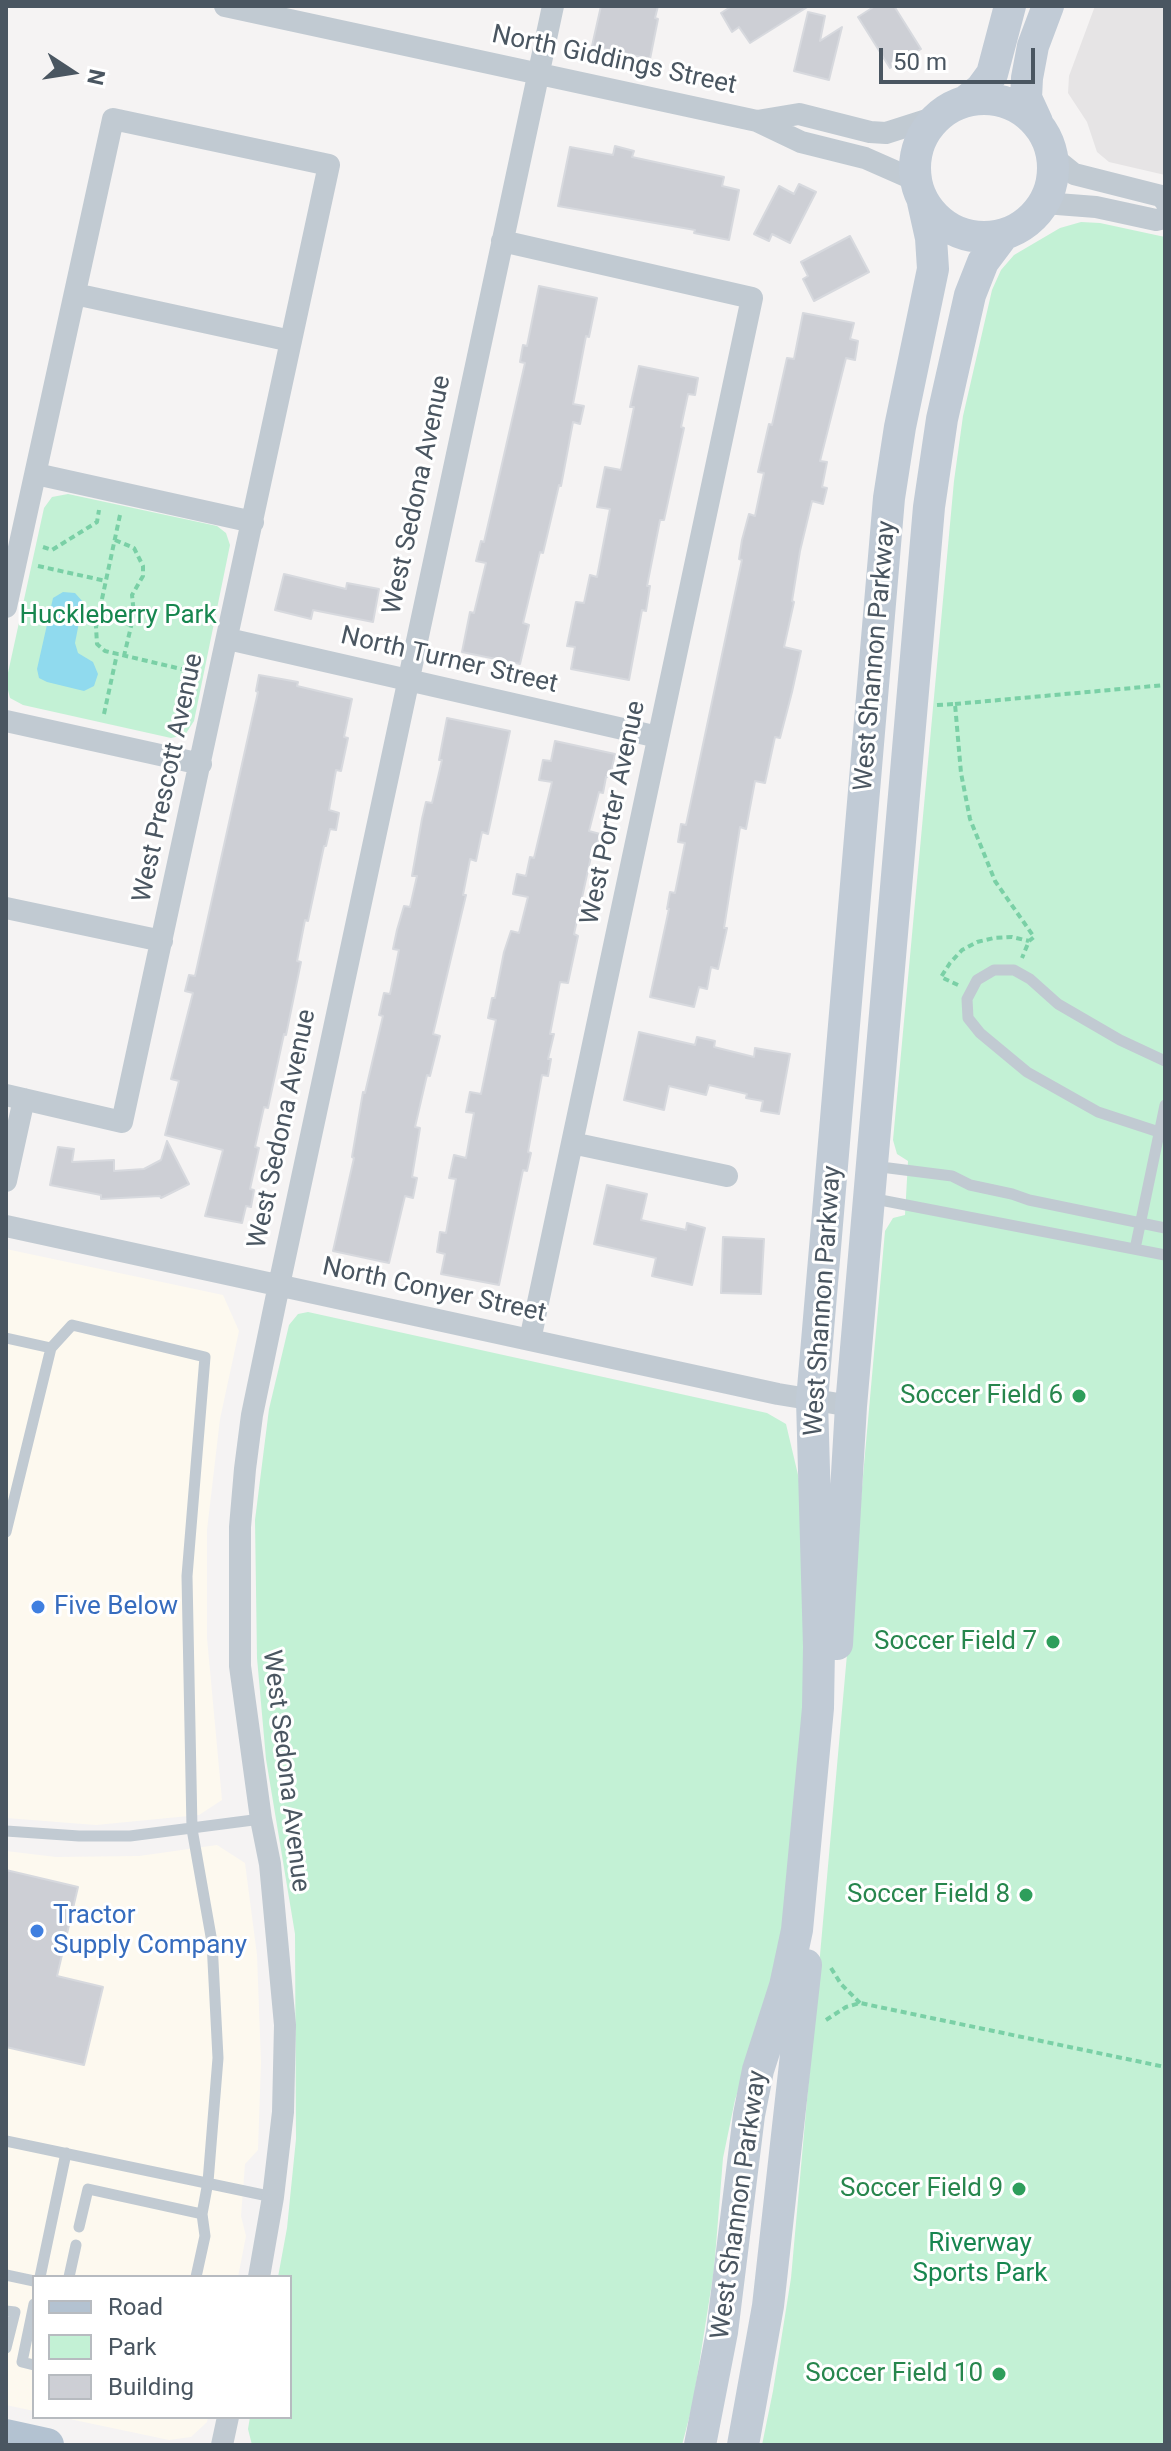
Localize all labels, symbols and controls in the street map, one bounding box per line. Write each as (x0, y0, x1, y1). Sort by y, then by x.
street label: North Giddings Street (489, 20, 739, 102)
north arrow (32, 32, 112, 112)
scale bar (883, 32, 1039, 82)
text: 50 m (893, 48, 947, 76)
text: N (82, 67, 110, 87)
street label: West Sedona Avenue (377, 373, 459, 617)
street label: West Shannon Parkway (849, 520, 903, 792)
park label: Huckleberry Park (19, 600, 217, 632)
street label: North Turner Street (338, 621, 560, 701)
street label: West Prescott Avenue (127, 651, 211, 905)
street label: West Porter Avenue (575, 698, 653, 928)
street label: West Sedona Avenue (242, 1007, 324, 1251)
street label: West Shannon Parkway (799, 1165, 849, 1437)
street label: North Conyer Street (319, 1252, 549, 1330)
place label: Soccer Field 6 (900, 1380, 1063, 1412)
marker: Soccer Field 6 (1070, 1387, 1088, 1405)
place label: Five Below (54, 1591, 178, 1623)
marker: Five Below (29, 1598, 47, 1616)
place label: Soccer Field 7 (874, 1626, 1037, 1658)
marker: Soccer Field 7 (1044, 1633, 1062, 1651)
street label: West Sedona Avenue (255, 1648, 315, 1894)
place label: Soccer Field 8 (847, 1879, 1010, 1911)
marker: Soccer Field 8 (1017, 1886, 1035, 1904)
place label: Tractor Supply Company (53, 1900, 247, 1962)
marker: Tractor Supply Company (28, 1922, 46, 1940)
street label: West Shannon Parkway (706, 2069, 774, 2341)
place label: Soccer Field 9 (840, 2173, 1003, 2205)
marker: Soccer Field 9 (1010, 2180, 1028, 2198)
park label: Riverway Sports Park (912, 2228, 1048, 2290)
legend (32, 2275, 292, 2419)
text: Road (108, 2293, 163, 2321)
text: Park (108, 2333, 156, 2361)
place label: Soccer Field 10 (805, 2358, 983, 2390)
marker: Soccer Field 10 (990, 2365, 1008, 2383)
text: Building (108, 2373, 194, 2401)

